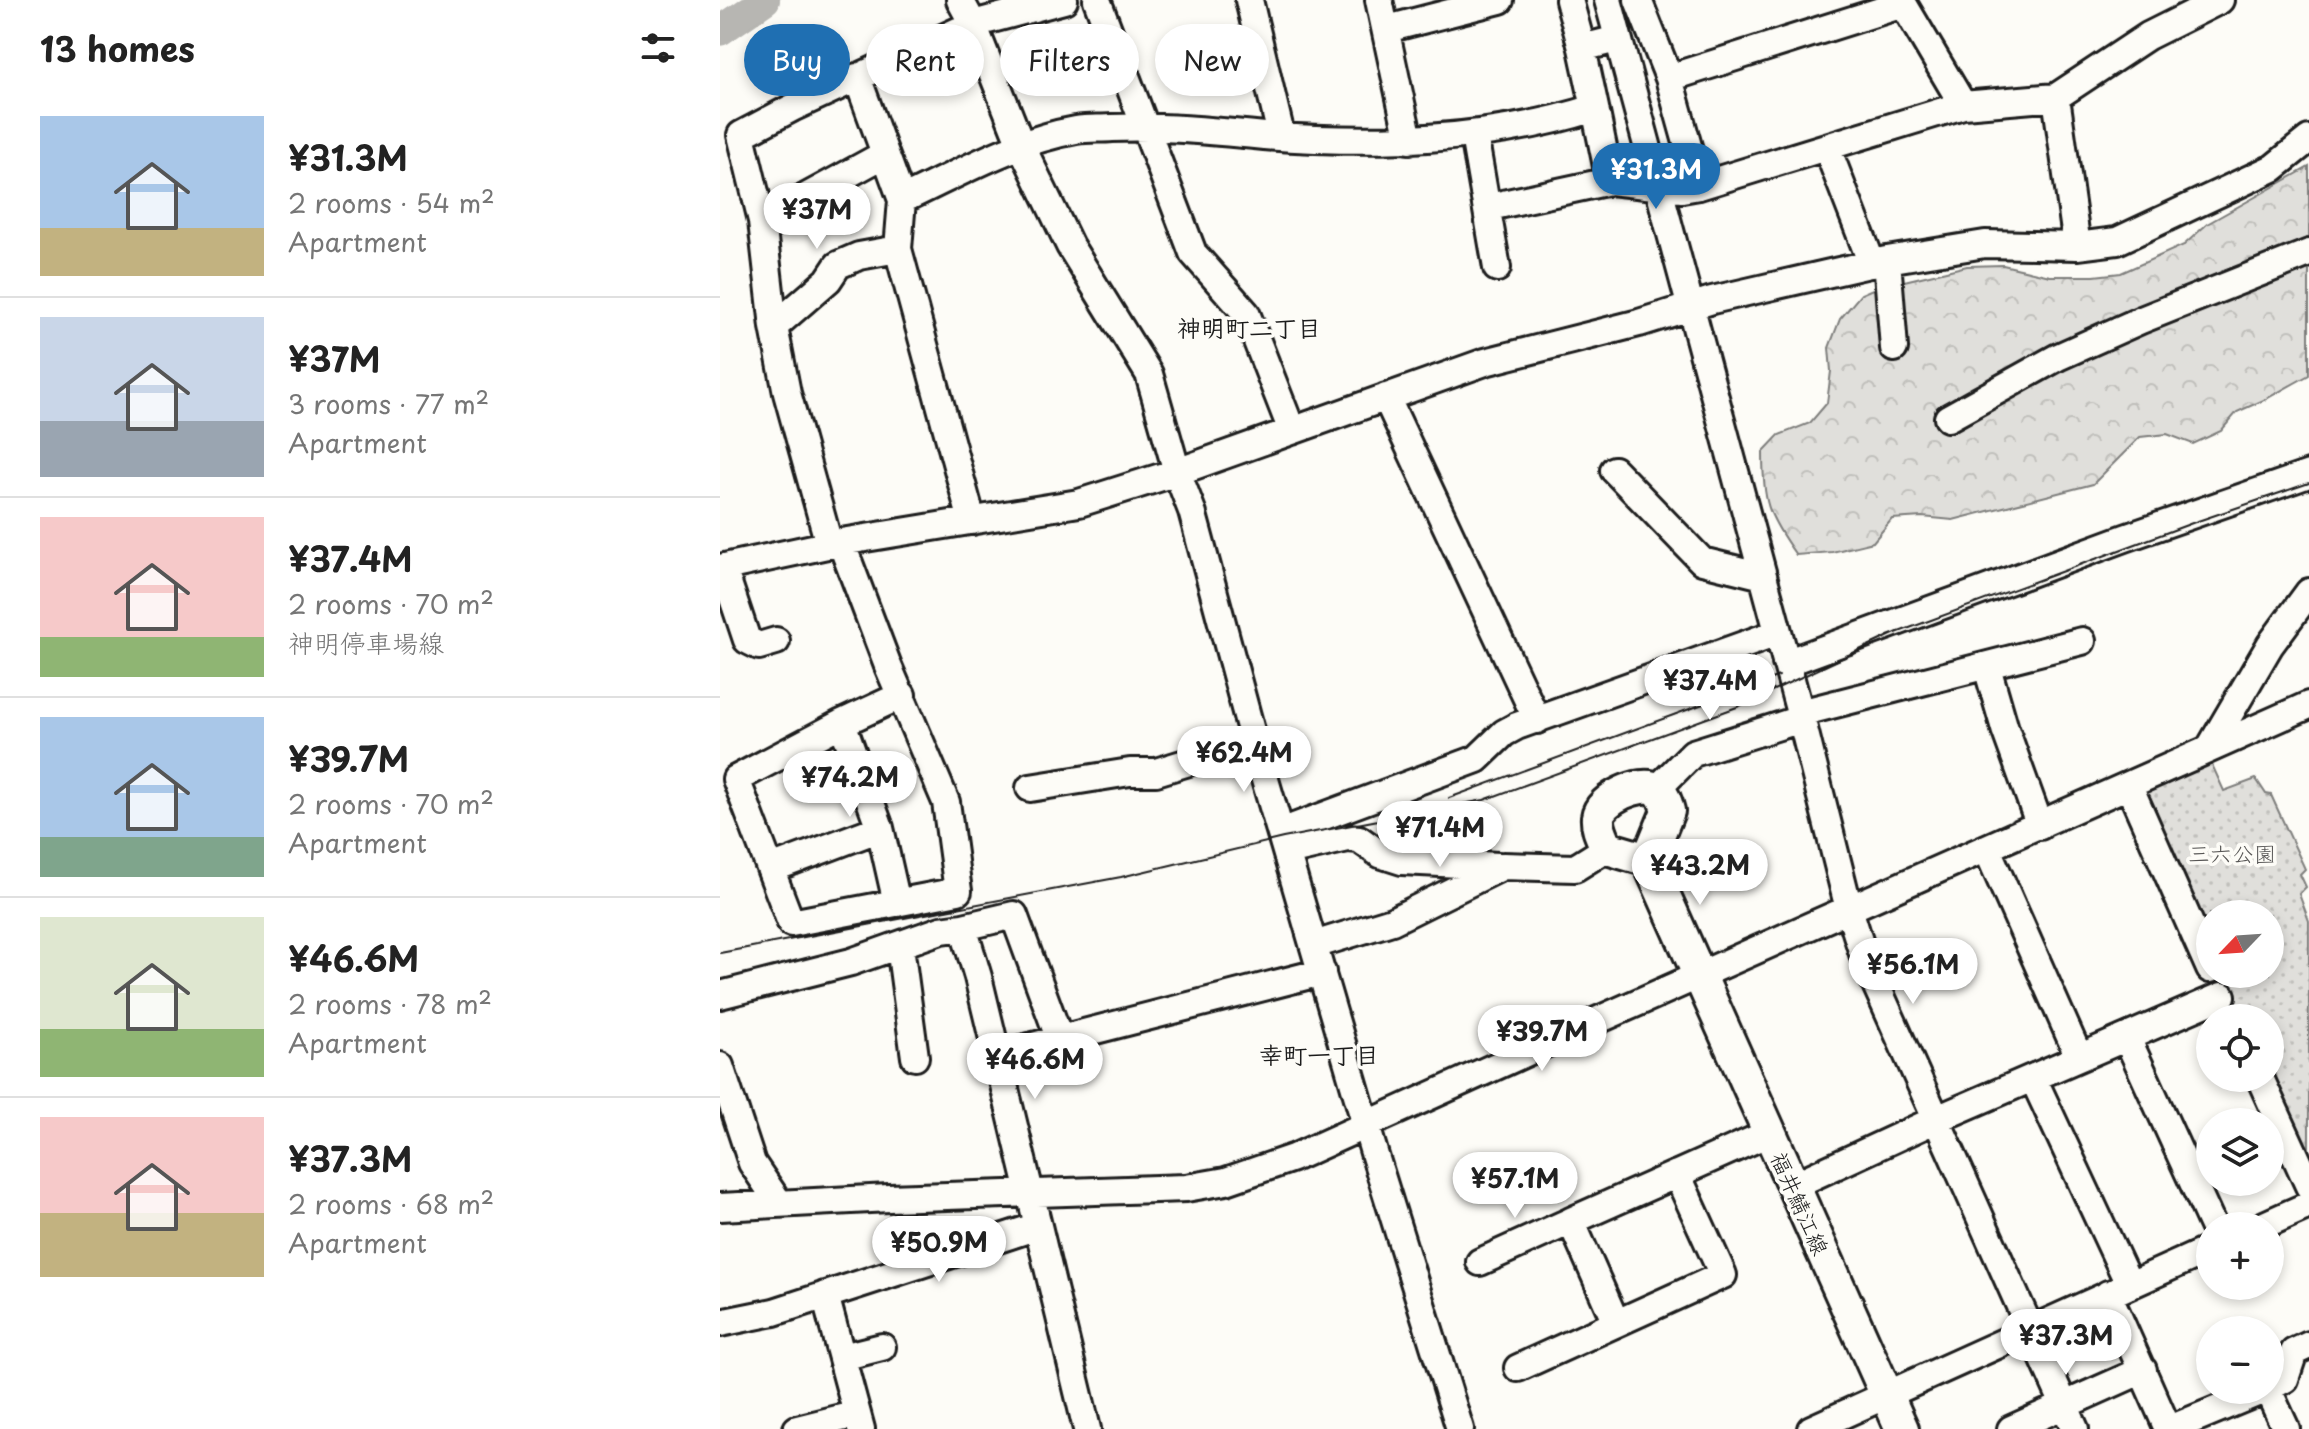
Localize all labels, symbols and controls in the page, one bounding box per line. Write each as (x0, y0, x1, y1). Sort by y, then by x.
text: 13 homes (40, 22, 195, 74)
chip: Buy (744, 24, 850, 96)
chip: Rent (866, 24, 984, 96)
chip: Filters (1000, 24, 1139, 96)
chip: New (1155, 24, 1269, 96)
icon: filters (636, 26, 680, 70)
text: ¥31.3M (288, 131, 408, 183)
pin: ¥31.3M (1591, 143, 1721, 211)
icon: home (104, 148, 200, 244)
text: ¥31.3M (1610, 149, 1702, 188)
text: 2 rooms · 54 m² (288, 183, 495, 222)
pin: ¥37M (770, 183, 864, 251)
text: ¥37M (782, 189, 852, 228)
text: Apartment (288, 222, 427, 261)
district label: 神明町二丁目 (1177, 309, 1321, 345)
text: ¥37M (288, 332, 381, 384)
icon: home (104, 349, 200, 445)
text: 3 rooms · 77 m² (288, 384, 489, 423)
text: Apartment (288, 423, 427, 462)
text: ¥37.4M (288, 532, 413, 584)
icon: home (104, 549, 200, 645)
text: 2 rooms · 70 m² (288, 584, 494, 623)
text: 神明停車場線 (288, 623, 444, 662)
pin: ¥37.4M (1645, 654, 1775, 722)
text: ¥37.4M (1662, 660, 1758, 699)
pin: ¥62.4M (1179, 726, 1309, 794)
text: ¥39.7M (288, 732, 409, 784)
text: ¥62.4M (1195, 732, 1293, 771)
icon: home (104, 749, 200, 845)
pin: ¥74.2M (785, 751, 915, 819)
text: ¥74.2M (801, 757, 899, 796)
text: 2 rooms · 70 m² (288, 784, 494, 823)
pin: ¥71.4M (1375, 801, 1505, 869)
text: ¥71.4M (1395, 807, 1485, 846)
text: Apartment (288, 823, 427, 862)
park label: 三六公園 (2188, 836, 2276, 869)
pin: ¥43.2M (1635, 839, 1765, 907)
text: ¥43.2M (1650, 845, 1750, 884)
north arrow (2196, 900, 2284, 988)
map controls (2196, 900, 2284, 1404)
text: ¥46.6M (288, 932, 419, 984)
pin: ¥56.1M (1848, 938, 1978, 1006)
text: ¥56.1M (1867, 944, 1959, 983)
icon: home (104, 949, 200, 1045)
text: 2 rooms · 78 m² (288, 984, 492, 1023)
button: locate (2196, 1004, 2284, 1092)
pin: ¥39.7M (1477, 1005, 1607, 1073)
text: ¥39.7M (1496, 1011, 1588, 1050)
text: Apartment (288, 1023, 427, 1062)
pin: ¥46.6M (970, 1033, 1100, 1101)
district label: 幸町一丁目 (1259, 1036, 1379, 1072)
text: ¥46.6M (985, 1039, 1085, 1078)
button: layers (2196, 1108, 2284, 1196)
text: ¥37.3M (288, 1132, 412, 1184)
street label: 福井鯖江線 (1764, 1146, 1838, 1260)
icon: home (104, 1149, 200, 1245)
pin: ¥57.1M (1450, 1152, 1580, 1220)
text: ¥57.1M (1471, 1158, 1559, 1197)
text: 2 rooms · 68 m² (288, 1184, 494, 1223)
button: + (2196, 1212, 2284, 1300)
pin: ¥50.9M (874, 1216, 1004, 1284)
text: ¥50.9M (890, 1222, 988, 1261)
text: Apartment (288, 1223, 427, 1262)
pin: ¥37.3M (2001, 1309, 2131, 1377)
text: ¥37.3M (2018, 1315, 2114, 1354)
button: − (2196, 1316, 2284, 1404)

